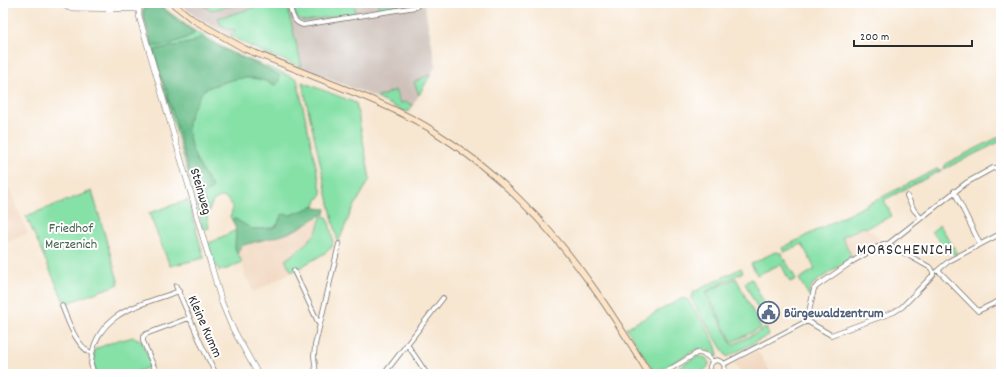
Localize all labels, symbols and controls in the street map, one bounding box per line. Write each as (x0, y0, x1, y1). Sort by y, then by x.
scale bar (854, 22, 972, 48)
text: 200 m (860, 29, 889, 46)
street label: Steinweg (184, 166, 216, 217)
park label: Friedhof Merzenich (45, 219, 97, 255)
district label: MORSCHENICH (857, 239, 953, 262)
street label: Kleine Kumm (182, 293, 227, 361)
public building icon: Bürgewaldzentrum (755, 299, 781, 325)
place label: Bürgewaldzentrum (784, 304, 884, 324)

